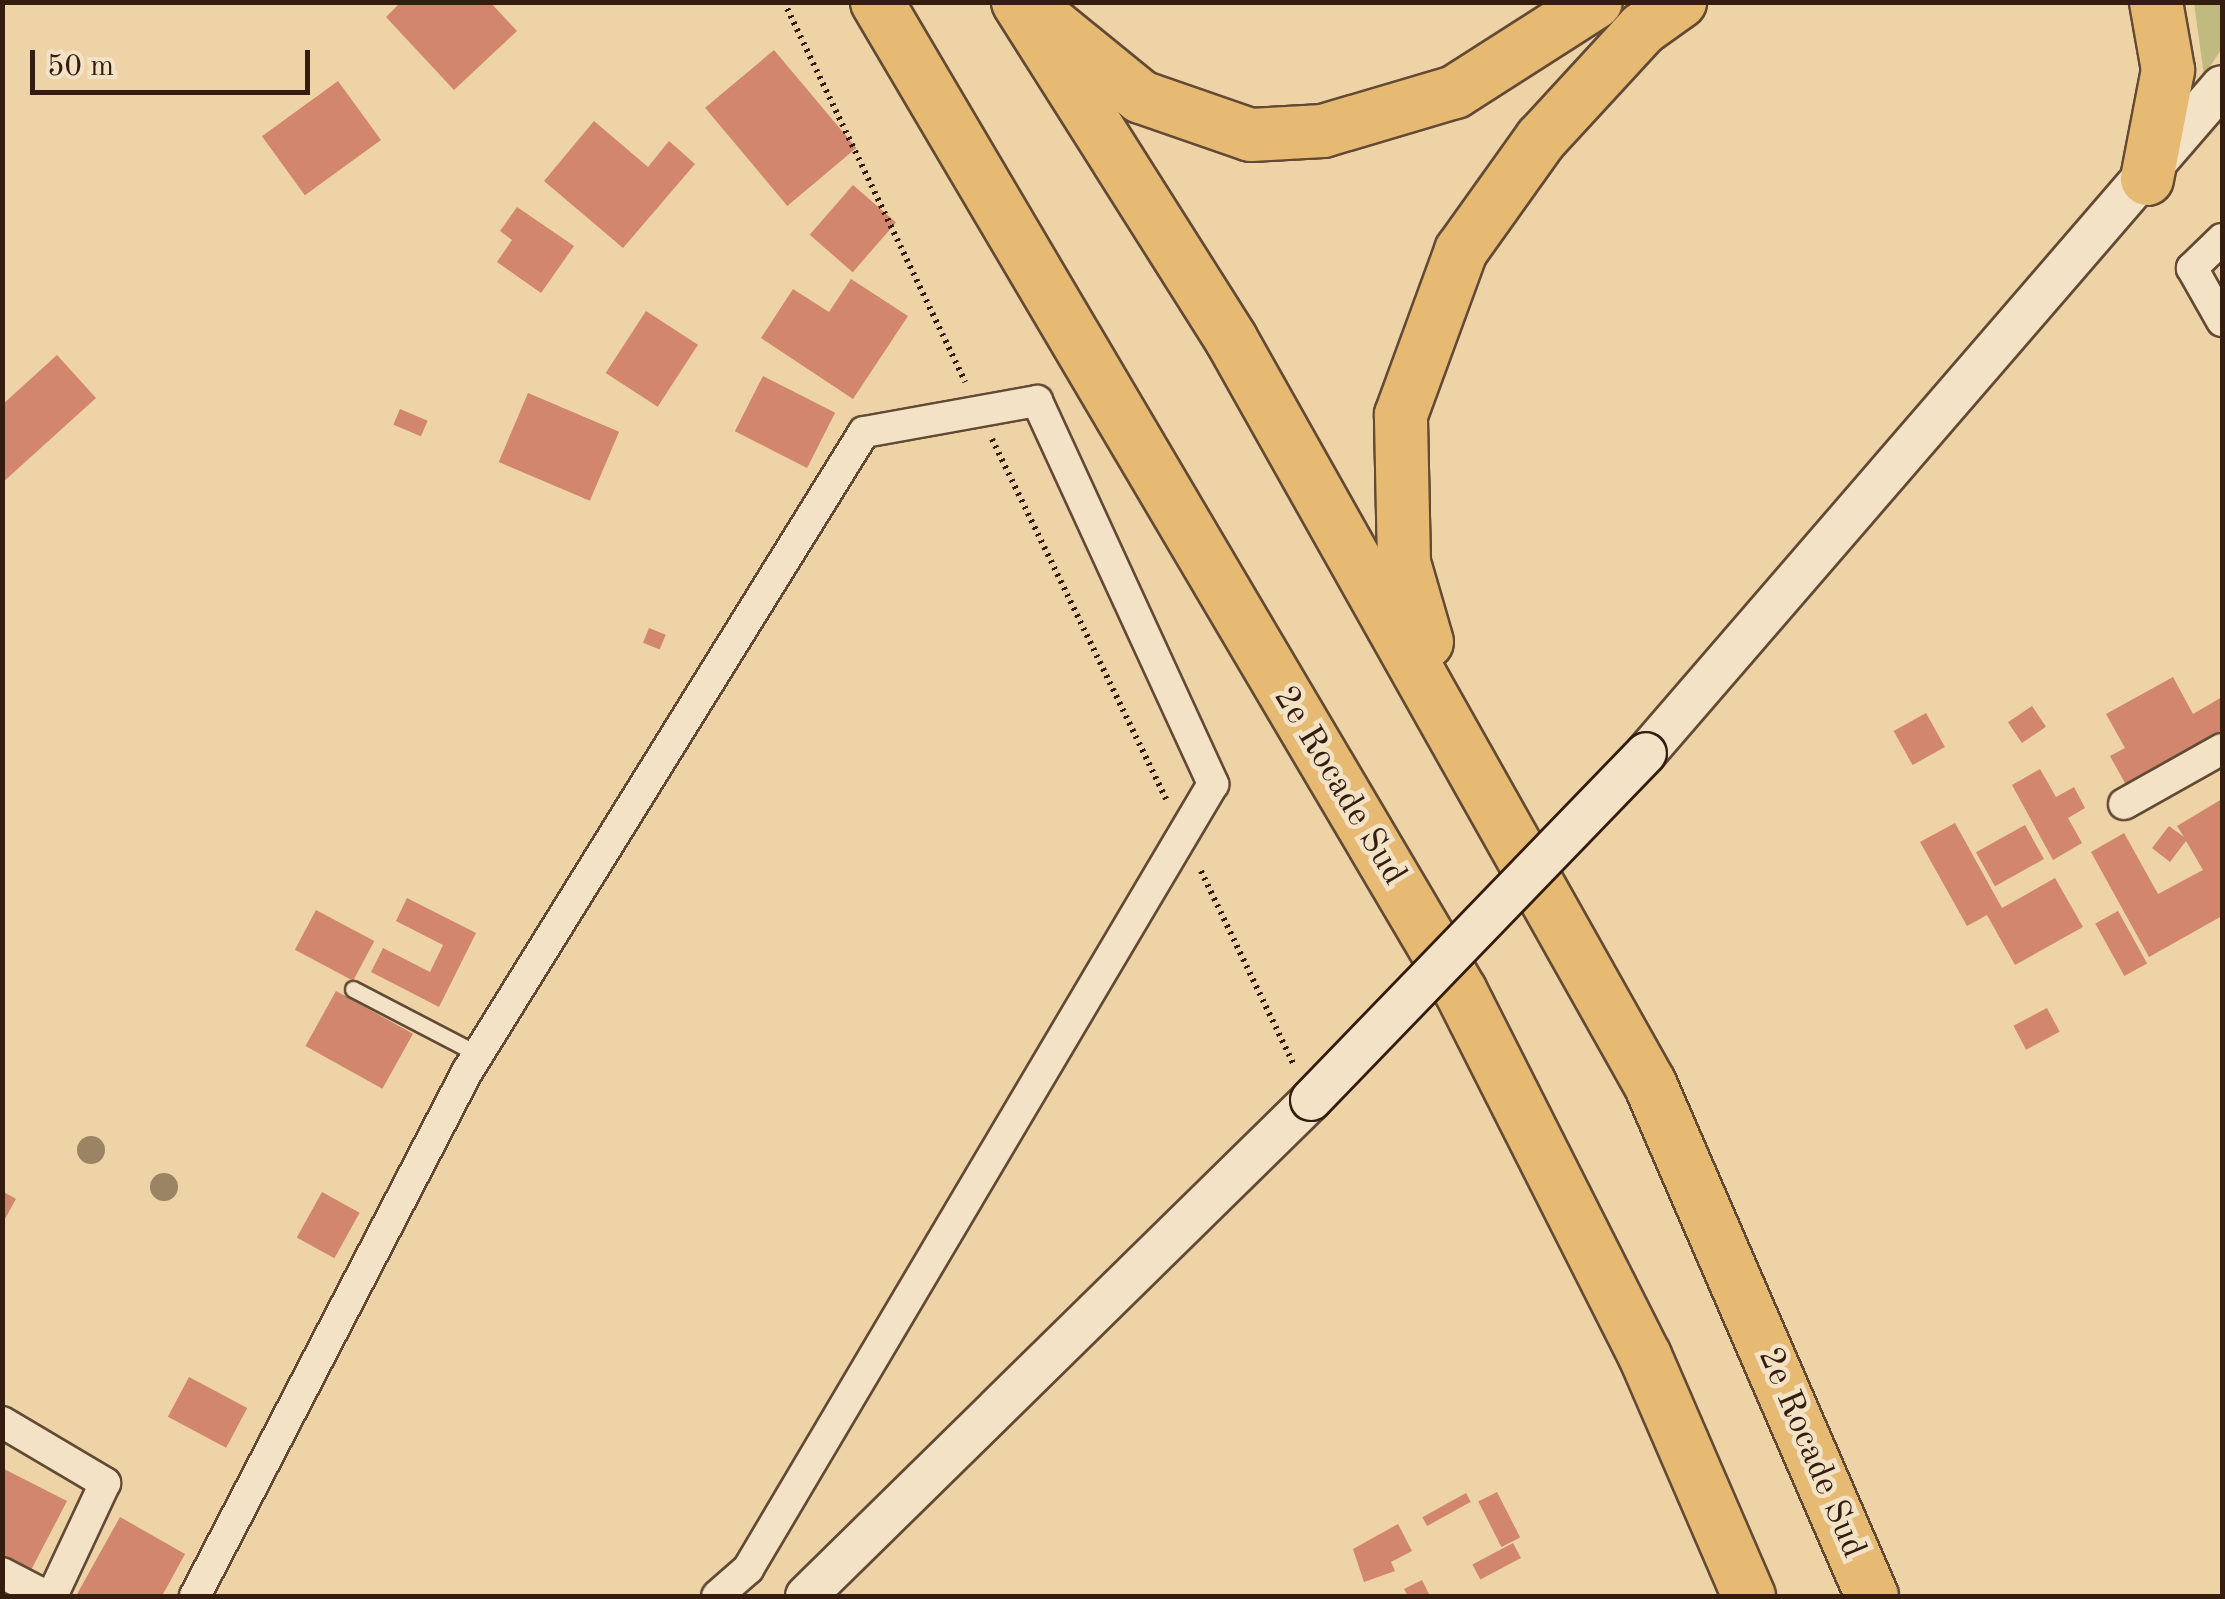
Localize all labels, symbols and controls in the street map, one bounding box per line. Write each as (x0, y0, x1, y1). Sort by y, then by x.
scale bar (35, 30, 315, 92)
text: 50 m (47, 52, 114, 82)
street label: 2e Rocade Sud (1263, 679, 1415, 893)
street label: 2e Rocade Sud (1748, 1342, 1874, 1564)

